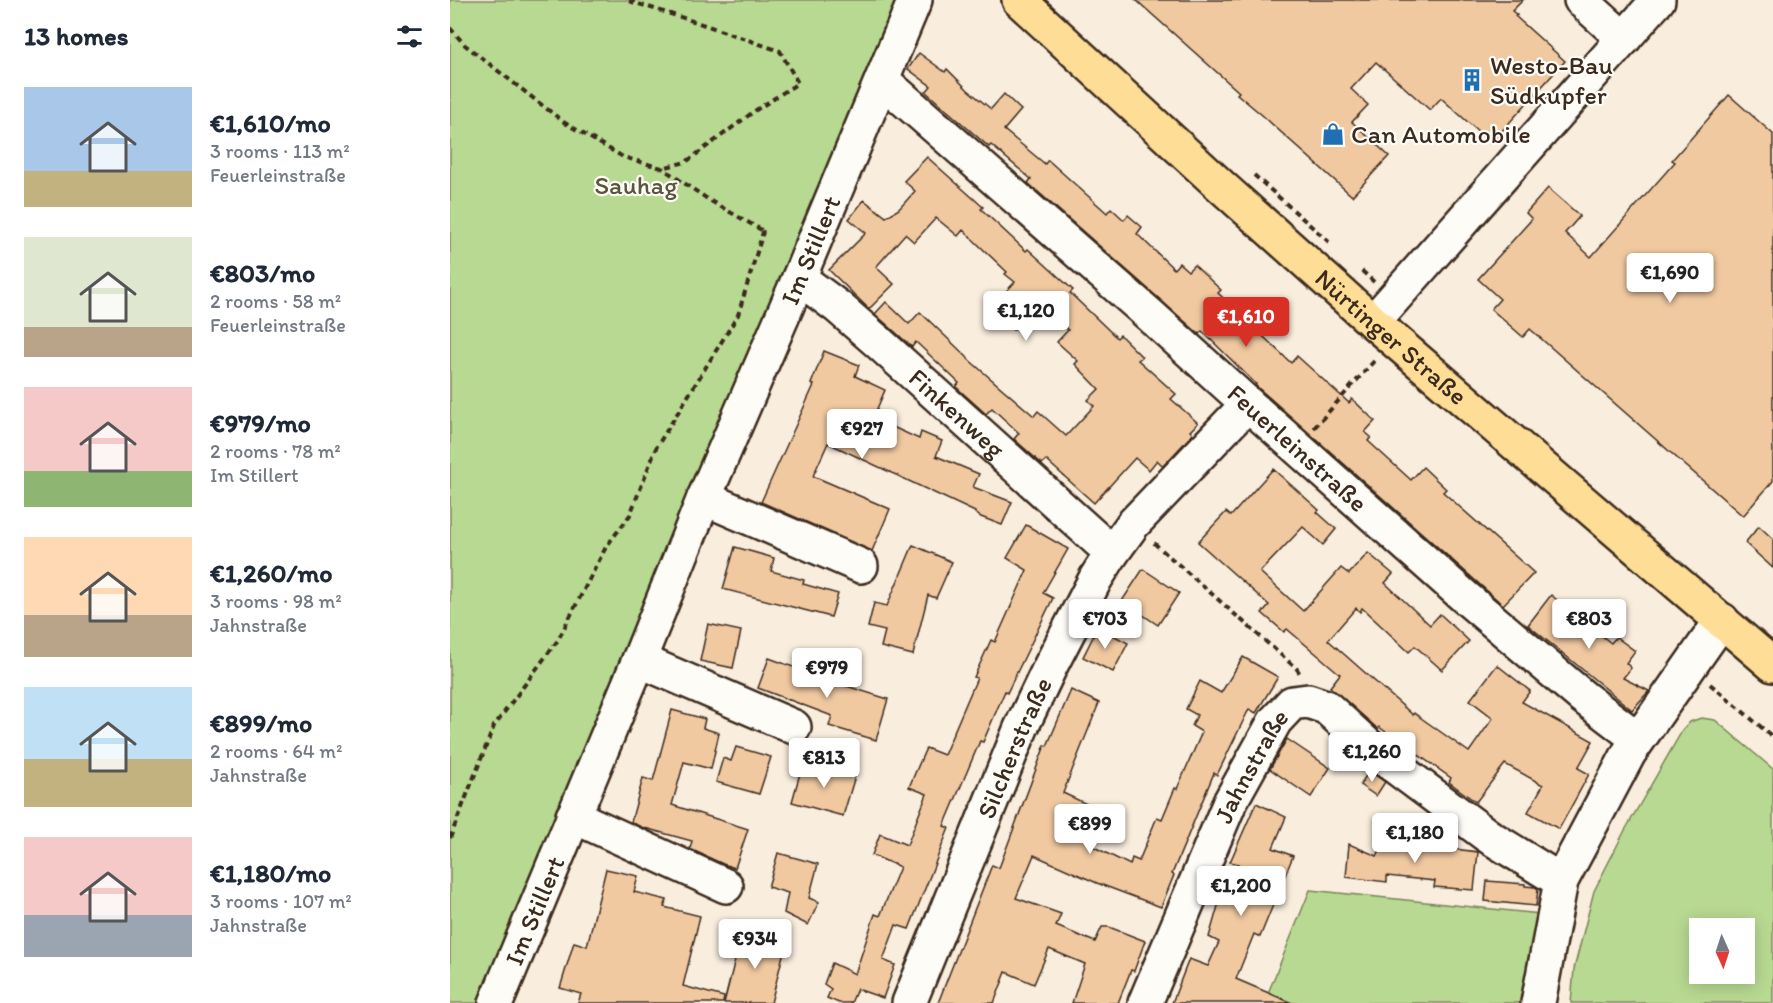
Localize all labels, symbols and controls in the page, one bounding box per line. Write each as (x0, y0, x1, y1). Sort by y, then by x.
text: 13 homes (24, 20, 128, 52)
icon: filters (393, 20, 426, 53)
place label: Westo-Bau Südkupfer (1490, 49, 1613, 111)
building icon: Westo-Bau Südkupfer (1459, 67, 1485, 93)
text: €1,610/mo (210, 107, 331, 139)
icon: home (72, 111, 144, 183)
place label: Can Automobile (1351, 118, 1531, 150)
shop icon: Can Automobile (1320, 121, 1346, 147)
text: 3 rooms · 113 m² (210, 139, 350, 163)
text: Feuerleinstraße (210, 163, 346, 187)
park label: Sauhag (594, 169, 678, 201)
street label: Im Stillert (773, 191, 848, 309)
pin: €1,690 (1621, 253, 1719, 304)
text: €803/mo (210, 257, 315, 289)
text: €1,690 (1641, 260, 1699, 284)
icon: home (72, 261, 144, 333)
street label: Nürtinger Straße (1308, 262, 1474, 412)
text: 2 rooms · 58 m² (210, 289, 341, 313)
pin: €1,120 (977, 291, 1075, 342)
pin: €1,610 (1197, 297, 1295, 348)
text: €1,120 (997, 298, 1055, 322)
text: €1,610 (1217, 304, 1275, 328)
text: Feuerleinstraße (210, 313, 346, 337)
street label: Finkenweg (902, 362, 1012, 465)
street label: Feuerleinstraße (1221, 377, 1374, 519)
text: €979/mo (210, 407, 311, 439)
pin: €927 (826, 409, 898, 460)
icon: home (72, 411, 144, 483)
text: €927 (841, 416, 883, 440)
text: 2 rooms · 78 m² (210, 439, 341, 463)
text: Im Stillert (210, 463, 299, 487)
text: €1,260/mo (210, 557, 333, 589)
icon: home (72, 561, 144, 633)
text: 3 rooms · 98 m² (210, 589, 342, 613)
pin: €703 (1069, 599, 1141, 650)
pin: €803 (1553, 599, 1625, 650)
text: €703 (1083, 606, 1127, 630)
text: €803 (1566, 606, 1612, 630)
text: Jahnstraße (210, 613, 307, 637)
pin: €979 (791, 648, 863, 699)
text: €979 (806, 655, 848, 679)
street label: Silcherstraße (970, 672, 1059, 823)
street label: Jahnstraße (1207, 701, 1295, 828)
text: €899/mo (210, 707, 312, 739)
icon: home (72, 711, 144, 783)
pin: €1,260 (1323, 732, 1421, 783)
pin: €813 (788, 738, 860, 789)
text: 2 rooms · 64 m² (210, 739, 342, 763)
text: €1,260 (1343, 739, 1401, 763)
text: €813 (803, 745, 845, 769)
text: Jahnstraße (210, 763, 307, 787)
pin: €899 (1054, 804, 1126, 855)
text: €899 (1068, 811, 1112, 835)
pin: €1,180 (1366, 813, 1464, 864)
text: €1,180 (1386, 820, 1444, 844)
street label: Im Stillert (498, 851, 571, 970)
text: €1,180/mo (210, 857, 331, 889)
icon: home (72, 861, 144, 933)
pin: €1,200 (1192, 866, 1290, 917)
text: €1,200 (1211, 873, 1271, 897)
text: 3 rooms · 107 m² (210, 889, 352, 913)
text: Jahnstraße (210, 913, 307, 937)
north arrow (1689, 918, 1755, 984)
map controls (1689, 918, 1755, 984)
pin: €934 (719, 919, 791, 970)
text: €934 (733, 926, 777, 950)

